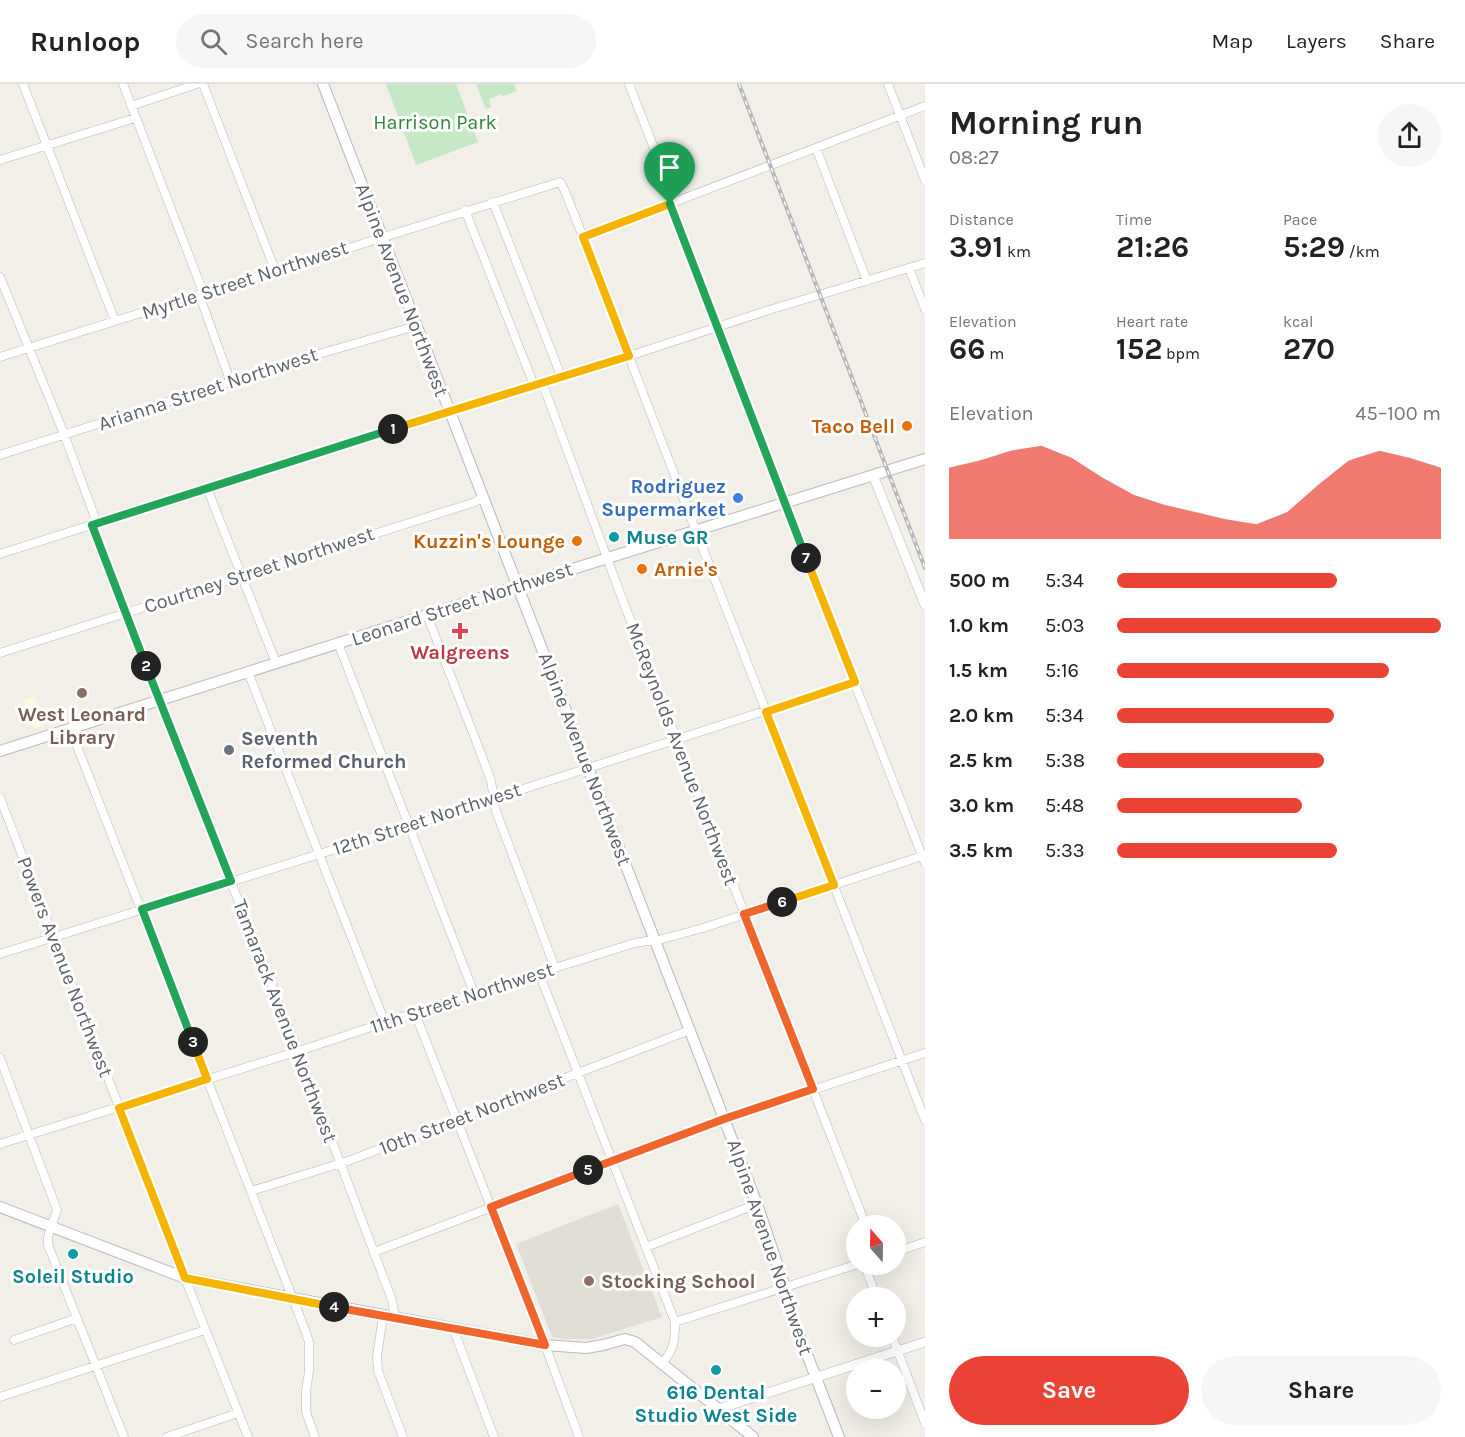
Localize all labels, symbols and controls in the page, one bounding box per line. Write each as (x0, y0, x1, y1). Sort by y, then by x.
search box (176, 14, 596, 68)
text: Runloop (30, 25, 140, 58)
icon: search (197, 25, 230, 58)
text: Search here (245, 28, 364, 54)
text: Map (1211, 29, 1253, 53)
text: Layers (1286, 29, 1347, 53)
text: Share (1380, 29, 1435, 53)
text: Morning run (949, 104, 1143, 142)
button: share (1378, 104, 1441, 167)
park label: Harrison Park (373, 111, 497, 134)
pin (644, 142, 695, 204)
text: 08:27 (949, 146, 999, 169)
icon: arrive (653, 151, 686, 184)
street label: Alpine Avenue Northwest (351, 180, 454, 400)
text: Distance (949, 210, 1014, 229)
text: Time (1116, 210, 1152, 229)
text: Pace (1283, 210, 1317, 229)
text: 3.91 (949, 229, 1003, 265)
text: 21:26 (1116, 229, 1189, 265)
text: 5:29 (1283, 229, 1345, 265)
street label: Myrtle Street Northwest (139, 236, 351, 324)
text: km (1003, 242, 1031, 261)
text: /km (1345, 242, 1380, 261)
text: Elevation (949, 312, 1017, 331)
text: Heart rate (1116, 312, 1188, 331)
text: kcal (1283, 312, 1314, 331)
text: 66 (949, 331, 985, 367)
text: 152 (1116, 331, 1162, 367)
text: 270 (1283, 331, 1335, 367)
street label: Arianna Street Northwest (95, 342, 321, 435)
text: m (985, 344, 1004, 363)
text: bpm (1162, 344, 1200, 363)
text: Elevation (949, 402, 1034, 425)
text: 45–100 m (1355, 402, 1441, 425)
pin: 1 (378, 414, 408, 444)
place label: Taco Bell (812, 415, 895, 438)
text: 1 (390, 419, 396, 438)
marker: Taco Bell (900, 419, 914, 433)
place label: Rodriguez Supermarket (601, 475, 726, 521)
marker: Rodriguez Supermarket (731, 491, 745, 505)
street label: Courtney Street Northwest (141, 522, 377, 618)
place label: Muse GR (626, 526, 709, 549)
place label: Kuzzin's Lounge (413, 530, 565, 553)
marker: Muse GR (607, 530, 621, 544)
marker: Kuzzin's Lounge (570, 534, 584, 548)
pin: 7 (791, 543, 821, 573)
text: 7 (802, 548, 810, 567)
street label: Leonard Street Northwest (348, 557, 576, 651)
place label: Arnie's (654, 558, 718, 581)
marker: Arnie's (635, 562, 649, 576)
text: 500 m (949, 569, 1010, 592)
text: 5:34 (1045, 569, 1084, 592)
text: 1.0 km (949, 614, 1009, 637)
text: 5:03 (1045, 614, 1085, 637)
street label: McReynolds Avenue Northwest (621, 619, 743, 889)
marker: Walgreens (453, 624, 467, 638)
place label: Walgreens (410, 641, 510, 664)
street label: Alpine Avenue Northwest (534, 649, 637, 869)
pin: 2 (131, 651, 161, 681)
text: 2 (141, 656, 151, 675)
text: 1.5 km (949, 659, 1008, 682)
text: 5:16 (1045, 659, 1079, 682)
marker: West Leonard Library (75, 686, 89, 700)
place label: West Leonard Library (18, 703, 146, 749)
text: 2.0 km (949, 704, 1014, 727)
text: 5:34 (1045, 704, 1084, 727)
place label: Seventh Reformed Church (241, 727, 406, 773)
marker: Seventh Reformed Church (222, 743, 236, 757)
text: 2.5 km (949, 749, 1013, 772)
text: 5:38 (1045, 749, 1085, 772)
street label: 12th Street Northwest (330, 778, 524, 860)
text: 3.0 km (949, 794, 1014, 817)
text: 5:48 (1045, 794, 1084, 817)
text: 3.5 km (949, 839, 1013, 862)
text: 5:33 (1045, 839, 1085, 862)
street label: Powers Avenue Northwest (12, 854, 118, 1081)
pin: 6 (767, 887, 797, 917)
text: 6 (777, 892, 787, 911)
street label: Tamarack Avenue Northwest (228, 896, 342, 1146)
street label: 11th Street Northwest (367, 957, 557, 1039)
pin: 3 (178, 1027, 208, 1057)
text: 3 (188, 1032, 198, 1051)
street label: 10th Street Northwest (376, 1068, 568, 1160)
street label: Alpine Avenue Northwest (722, 1136, 818, 1358)
pin: 5 (573, 1155, 603, 1185)
text: 5 (583, 1160, 593, 1179)
north arrow (846, 1215, 906, 1275)
map controls (846, 1215, 906, 1419)
marker: Soleil Studio (66, 1247, 80, 1261)
place label: Soleil Studio (12, 1265, 134, 1288)
place label: Stocking School (601, 1270, 756, 1293)
marker: Stocking School (582, 1274, 596, 1288)
button: + (846, 1287, 906, 1347)
pin: 4 (319, 1292, 349, 1322)
text: 4 (329, 1297, 339, 1316)
button: Save (949, 1356, 1189, 1425)
button: Share (1201, 1356, 1441, 1425)
button: − (846, 1359, 906, 1419)
marker: 616 Dental Studio West Side (709, 1363, 723, 1377)
place label: 616 Dental Studio West Side (635, 1381, 797, 1427)

